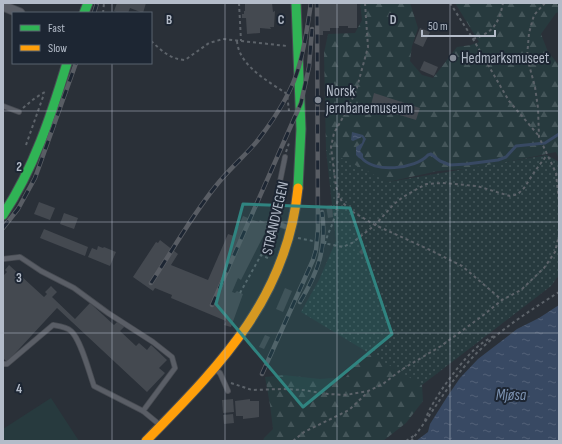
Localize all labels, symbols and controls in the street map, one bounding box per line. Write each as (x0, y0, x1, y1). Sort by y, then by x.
legend (12, 12, 152, 64)
text: B (166, 12, 172, 28)
text: C (278, 12, 285, 28)
text: D (390, 12, 397, 28)
scale bar (422, 12, 495, 38)
text: 50 m (428, 19, 448, 34)
text: Fast (48, 21, 65, 36)
text: Slow (48, 41, 67, 56)
place label: Hedmarksmuseet (461, 49, 550, 68)
marker: Hedmarksmuseet (448, 53, 458, 63)
place label: Norsk jernbanemuseum (325, 82, 413, 118)
marker: Norsk jernbanemuseum (313, 95, 323, 105)
text: 2 (16, 159, 22, 175)
street label: STRANDVEGEN (258, 180, 293, 257)
text: 3 (16, 270, 22, 286)
text: 4 (16, 381, 22, 397)
water label: Mjøsa (496, 386, 527, 405)

